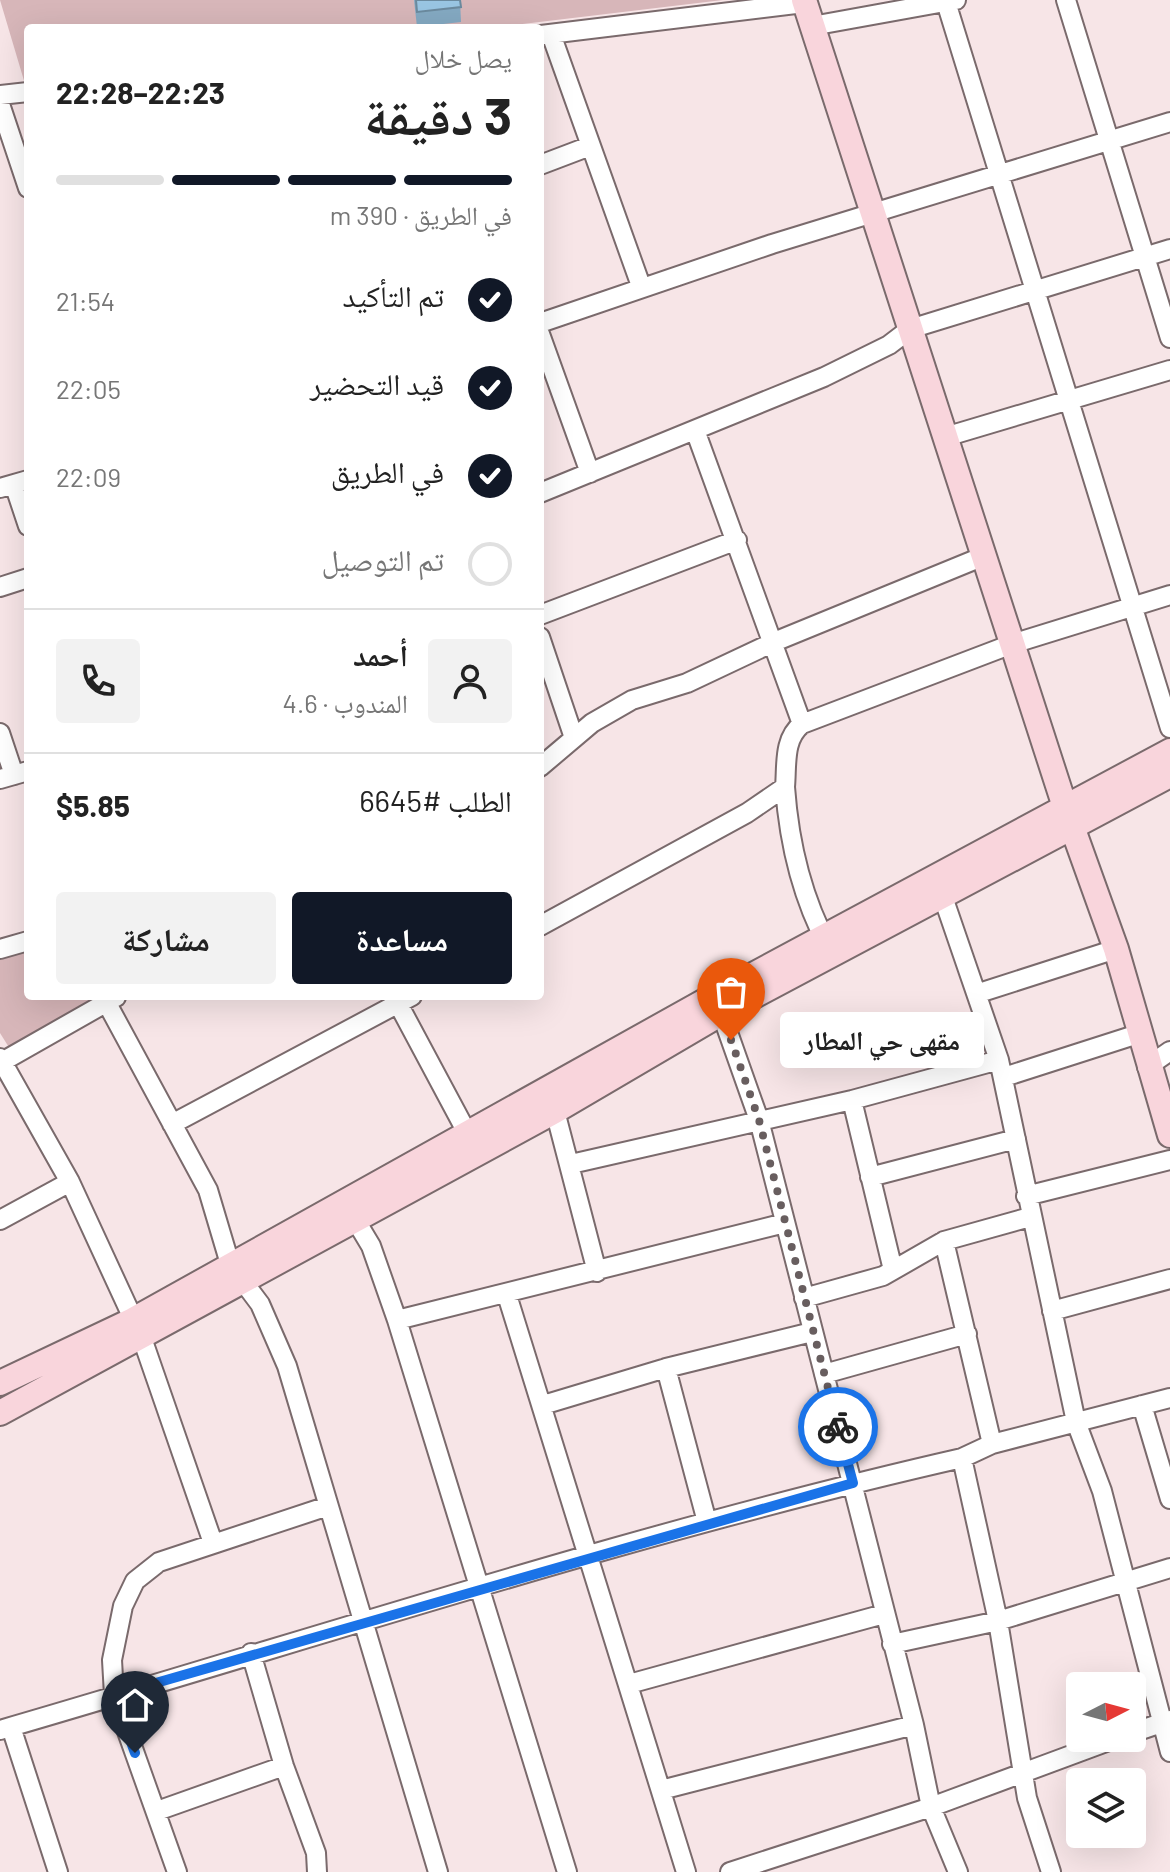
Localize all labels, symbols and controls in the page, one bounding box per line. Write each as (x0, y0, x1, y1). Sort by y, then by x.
text: يصل خلال (414, 42, 512, 73)
text: 22:23–22:28 (56, 74, 225, 110)
text: 3 دقيقة (364, 83, 512, 145)
text: في الطريق · 390 m (330, 199, 512, 230)
text: تم التأكيد (343, 277, 444, 313)
icon: check (468, 278, 512, 322)
text: 21:54 (56, 285, 115, 316)
text: قيد التحضير (310, 365, 444, 401)
icon: check (468, 366, 512, 410)
text: 22:05 (56, 373, 121, 404)
text: في الطريق (331, 453, 444, 489)
icon: check (468, 454, 512, 498)
text: 22:09 (56, 461, 121, 492)
text: تم التوصيل (321, 541, 444, 577)
text: أحمد (353, 636, 408, 672)
button: phone (56, 639, 140, 723)
button: person (428, 639, 512, 723)
text: المندوب · 4.6 (283, 687, 408, 718)
text: الطلب #6645 (359, 782, 512, 818)
text: $5.85 (56, 787, 130, 823)
button: مشاركة (56, 892, 276, 984)
button: مساعدة (292, 892, 512, 984)
pin (697, 958, 765, 1040)
icon: bag (709, 970, 753, 1014)
callout: مقهى حي المطار (779, 1012, 983, 1068)
text: مقهى حي المطار (804, 1024, 960, 1055)
courier (798, 1387, 878, 1467)
icon: bike (816, 1405, 860, 1449)
pin (101, 1671, 169, 1753)
north arrow (1066, 1672, 1146, 1752)
map controls (1066, 1672, 1146, 1848)
icon: home (113, 1683, 157, 1727)
button: layers (1066, 1768, 1146, 1848)

